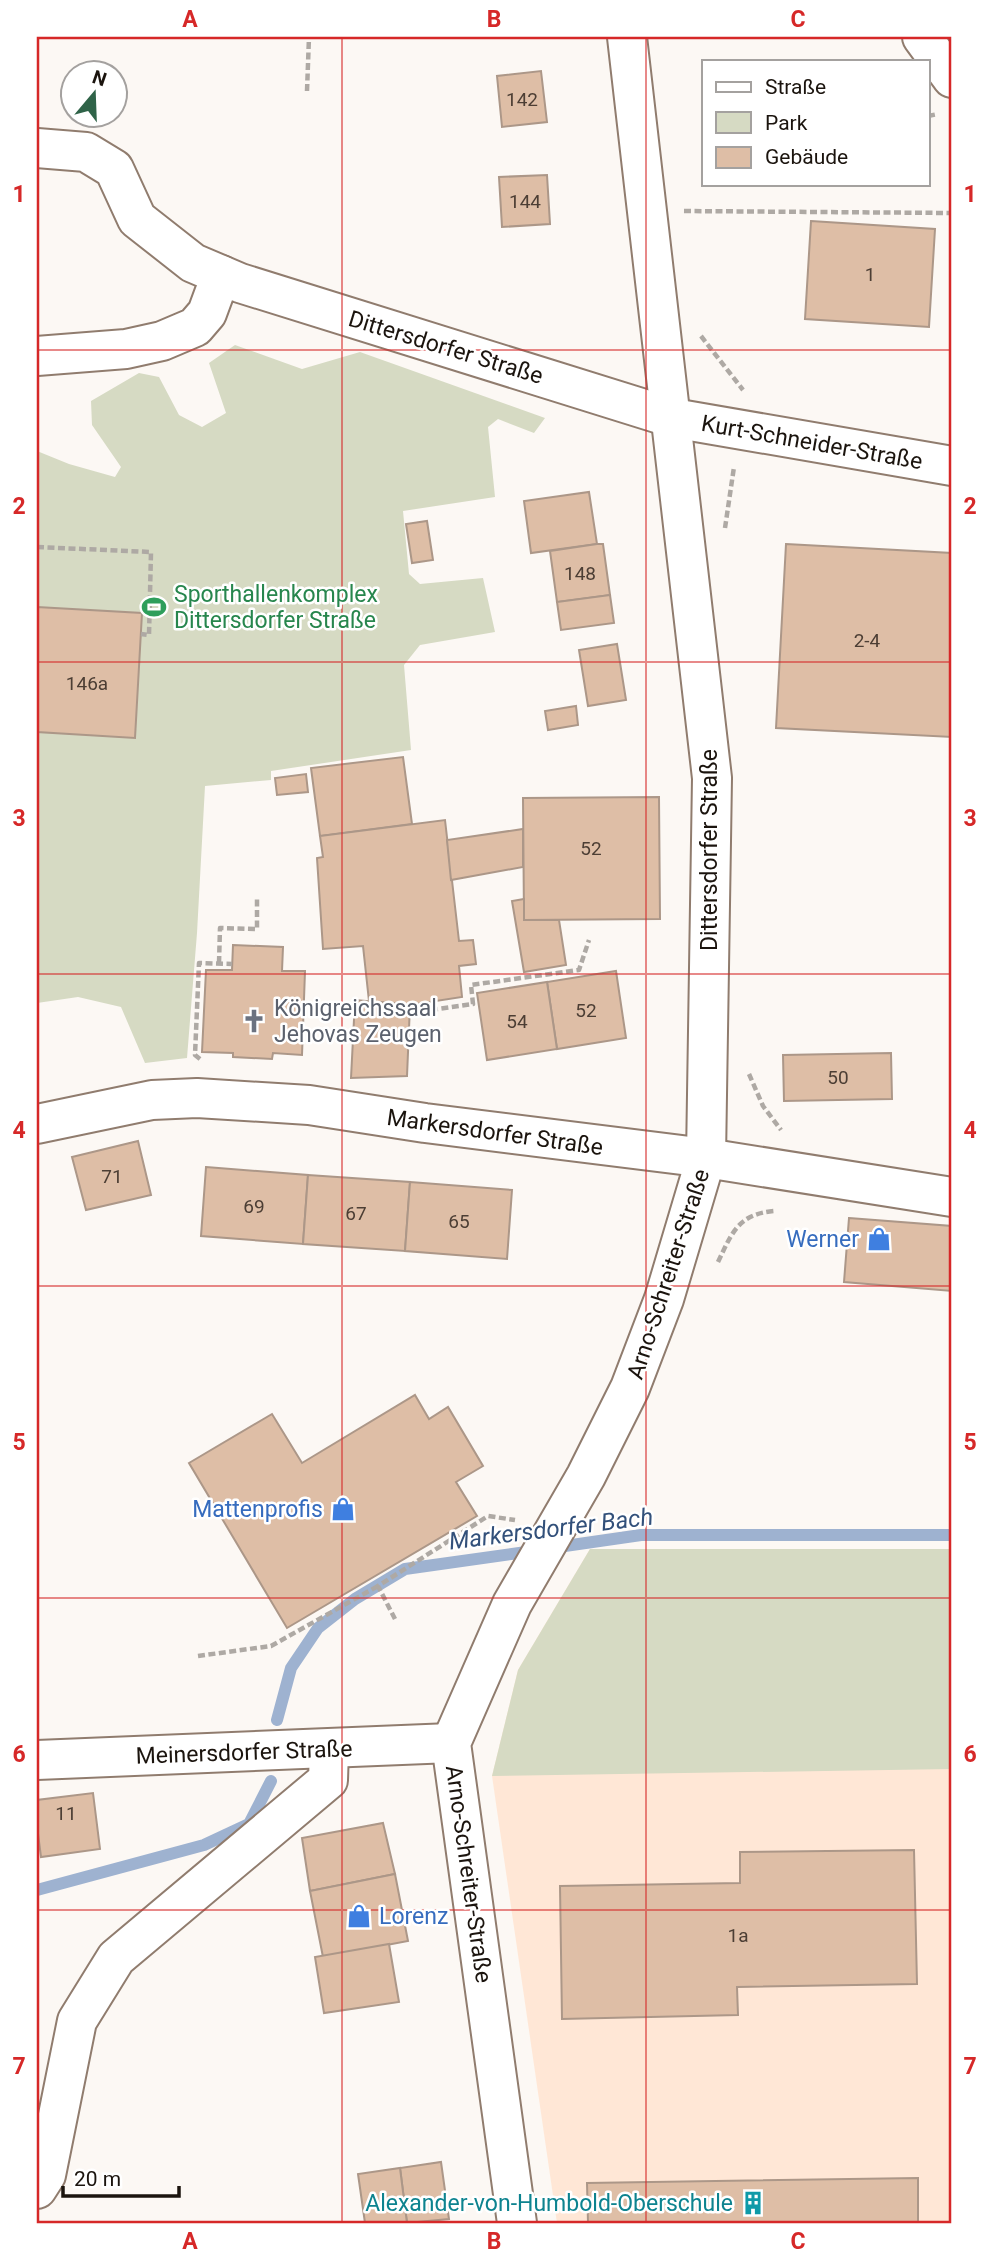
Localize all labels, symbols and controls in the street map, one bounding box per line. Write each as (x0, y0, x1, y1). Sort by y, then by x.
text: A (182, 6, 198, 33)
text: B (487, 6, 501, 33)
text: C (790, 6, 806, 33)
north arrow (60, 60, 130, 130)
legend (702, 60, 930, 186)
text: N (89, 65, 109, 91)
text: Straße (765, 75, 826, 99)
house number: 142 (506, 88, 538, 111)
text: Park (765, 111, 808, 135)
text: Gebäude (765, 145, 848, 169)
text: 1 (12, 181, 26, 208)
text: 1 (963, 181, 977, 208)
house number: 144 (509, 190, 541, 213)
house number: 1 (865, 263, 875, 286)
street label: Dittersdorfer Straße (345, 305, 546, 390)
street label: Kurt-Schneider-Straße (699, 410, 925, 475)
text: 2 (12, 493, 26, 520)
text: 2 (963, 493, 977, 520)
house number: 148 (564, 562, 596, 585)
place label: Sporthallenkomplex Dittersdorfer Straße (174, 581, 378, 634)
sports icon: Sporthallenkomplex Dittersdorfer Straße (140, 593, 168, 621)
house number: 2-4 (854, 629, 881, 652)
house number: 146a (66, 672, 108, 695)
street label: Dittersdorfer Straße (696, 749, 723, 951)
text: 3 (12, 805, 26, 832)
text: 3 (963, 805, 977, 832)
house number: 52 (580, 837, 602, 860)
place label: Königreichssaal Jehovas Zeugen (274, 995, 442, 1048)
house number: 52 (575, 999, 597, 1022)
church icon: Königreichssaal Jehovas Zeugen (240, 1007, 268, 1035)
house number: 54 (506, 1010, 528, 1033)
house number: 50 (827, 1066, 849, 1089)
street label: Markersdorfer Straße (385, 1104, 605, 1161)
text: 4 (12, 1117, 26, 1144)
text: 4 (963, 1117, 977, 1144)
house number: 71 (101, 1165, 123, 1188)
street label: Arno-Schreiter-Straße (622, 1166, 715, 1383)
house number: 69 (243, 1195, 265, 1218)
house number: 67 (345, 1202, 367, 1225)
house number: 65 (448, 1210, 470, 1233)
shop icon: Werner (865, 1225, 893, 1253)
place label: Werner (786, 1226, 859, 1253)
text: 5 (12, 1429, 26, 1456)
text: 5 (963, 1429, 977, 1456)
shop icon: Mattenprofis (329, 1495, 357, 1523)
place label: Mattenprofis (192, 1496, 323, 1523)
water label: Markersdorfer Bach (447, 1503, 655, 1555)
street label: Meinersdorfer Straße (135, 1735, 353, 1770)
text: 6 (12, 1741, 26, 1768)
text: 6 (963, 1741, 977, 1768)
street label: Arno-Schreiter-Straße (440, 1764, 497, 1985)
house number: 11 (55, 1802, 77, 1825)
shop icon: Lorenz (345, 1902, 373, 1930)
place label: Lorenz (379, 1903, 448, 1930)
house number: 1a (727, 1924, 749, 1947)
text: 7 (12, 2053, 26, 2080)
text: 7 (963, 2053, 977, 2080)
scale bar (63, 2155, 178, 2199)
text: 20 m (74, 2167, 121, 2191)
building icon: Alexander-von-Humbold-Oberschule (739, 2189, 767, 2217)
place label: Alexander-von-Humbold-Oberschule (365, 2190, 733, 2217)
text: A (182, 2228, 198, 2255)
text: B (487, 2228, 501, 2255)
text: C (790, 2228, 806, 2255)

